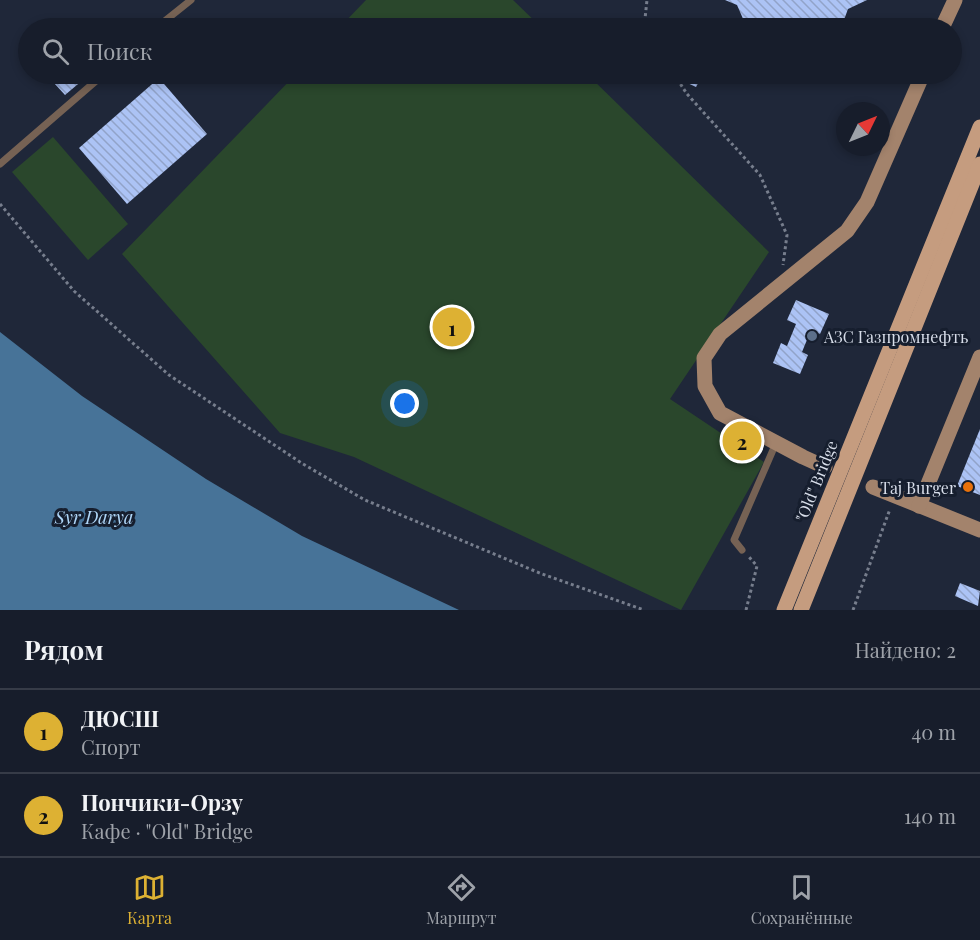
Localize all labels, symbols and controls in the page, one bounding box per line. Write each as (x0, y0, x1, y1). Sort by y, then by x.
search box (18, 18, 962, 84)
icon: search (39, 35, 72, 68)
text: Поиск (87, 36, 152, 66)
north arrow (836, 102, 890, 156)
pin: 1 (432, 304, 472, 350)
place label: АЗС Газпромнефть (823, 326, 968, 347)
marker: АЗС Газпромнефть (805, 329, 819, 343)
your location (390, 389, 419, 418)
pin: 2 (722, 418, 762, 464)
street label: "Old" Bridge (790, 437, 842, 525)
place label: Taj Burger (880, 477, 956, 498)
marker: Taj Burger (961, 480, 975, 494)
water label: Syr Darya (54, 505, 133, 529)
text: Рядом (24, 632, 103, 667)
text: Найдено: 2 (855, 636, 956, 663)
text: ДЮСШ (81, 703, 159, 733)
text: 1 (40, 718, 47, 745)
text: 40 m (911, 718, 956, 745)
text: Спорт (81, 733, 141, 760)
text: Пончики-Орзу (81, 787, 243, 817)
text: 2 (38, 802, 49, 829)
text: 140 m (904, 802, 956, 829)
text: Кафе · "Old" Bridge (81, 817, 253, 844)
tab: Карта (127, 871, 172, 928)
tab: Маршрут (426, 871, 497, 928)
tab: Сохранённые (751, 871, 853, 928)

